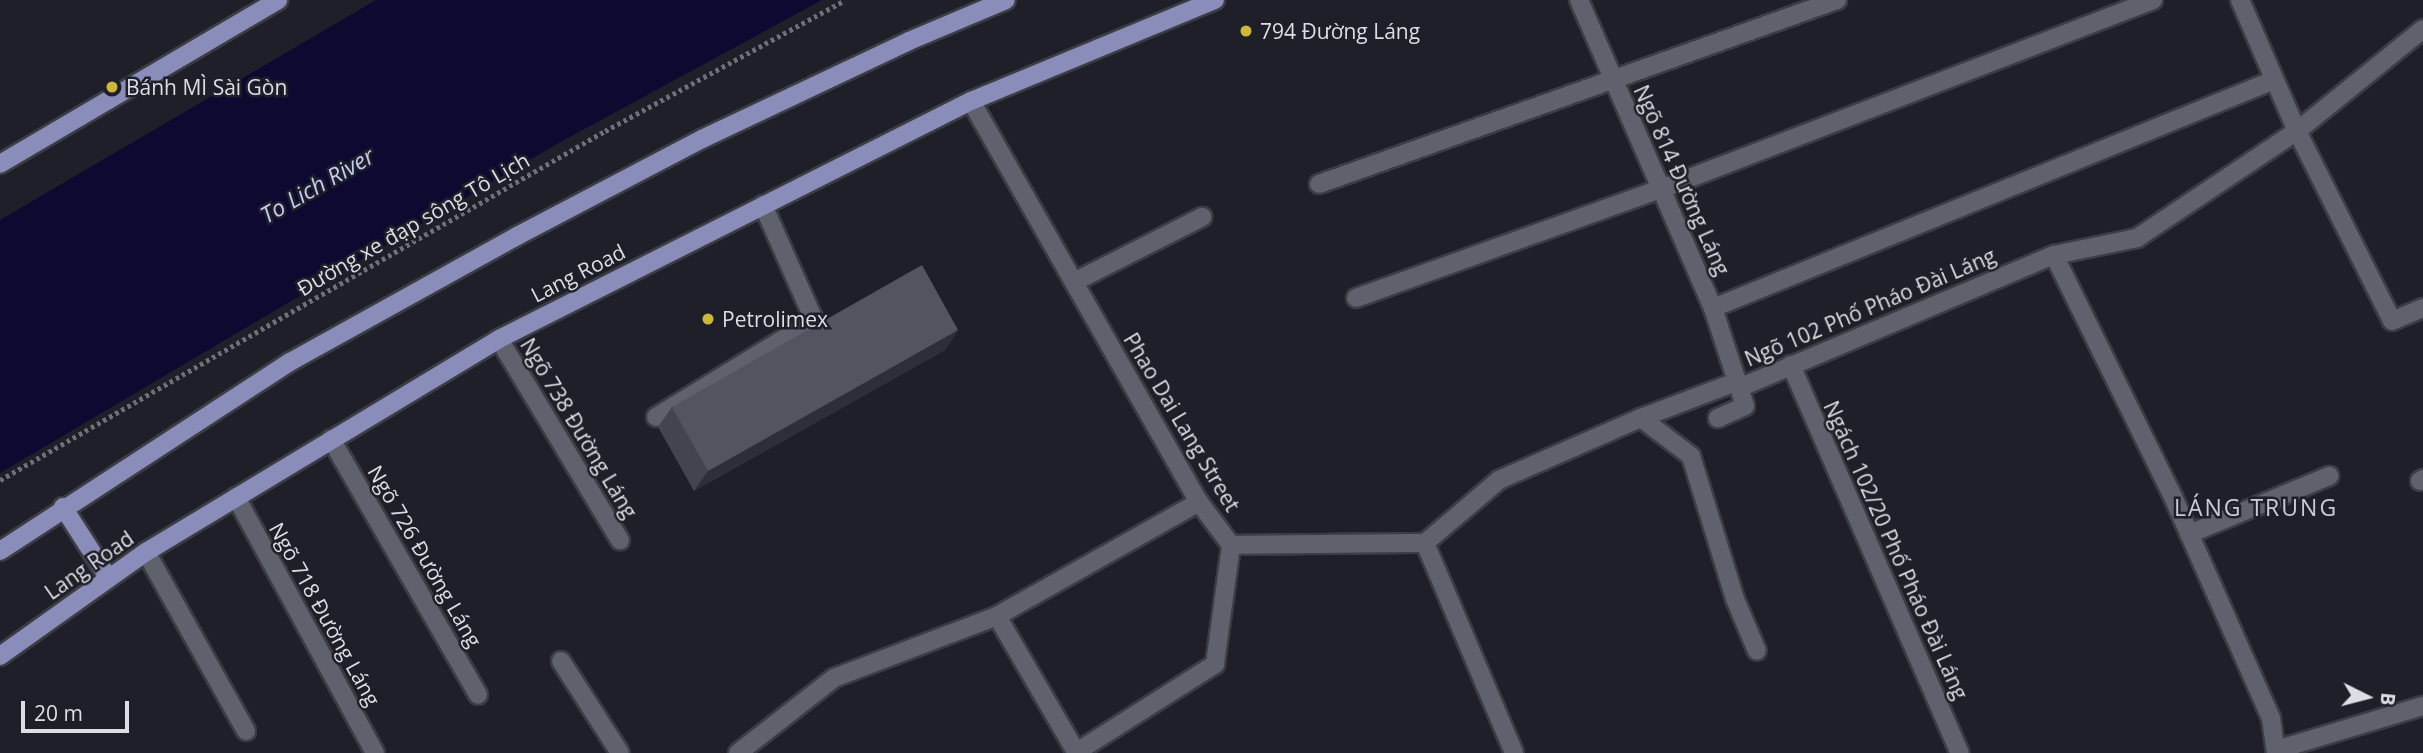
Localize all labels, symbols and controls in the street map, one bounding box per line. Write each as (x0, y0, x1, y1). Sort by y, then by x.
place label: 794 Đường Láng (1260, 18, 1420, 44)
marker: 794 Đường Láng (1238, 23, 1254, 39)
place label: Bánh MÌ Sài Gòn (126, 74, 287, 100)
marker: Bánh MÌ Sài Gòn (104, 79, 120, 95)
street label: Ngõ 814 Đường Láng (1629, 81, 1735, 279)
water label: To Lich River (255, 141, 379, 229)
street label: Đường xe đạp sông Tô Lịch (292, 147, 534, 301)
street label: Lang Road (527, 239, 629, 307)
street label: Ngõ 102 Phố Pháo Đài Láng (1741, 243, 1999, 371)
place label: Petrolimex (722, 306, 828, 332)
marker: Petrolimex (700, 311, 716, 327)
street label: Phao Dai Lang Street (1119, 328, 1245, 516)
street label: Ngõ 738 Đường Láng (515, 333, 643, 523)
street label: Ngách 102/20 Phố Pháo Đài Láng (1819, 397, 1973, 703)
street label: Ngõ 726 Đường Láng (363, 461, 487, 651)
district label: LÁNG TRUNG (2175, 493, 2337, 521)
street label: Ngõ 718 Đường Láng (264, 518, 386, 710)
street label: Lang Road (40, 525, 138, 605)
north arrow (2332, 662, 2402, 732)
scale bar (24, 686, 133, 730)
text: B (2374, 691, 2401, 707)
text: 20 m (34, 699, 83, 727)

